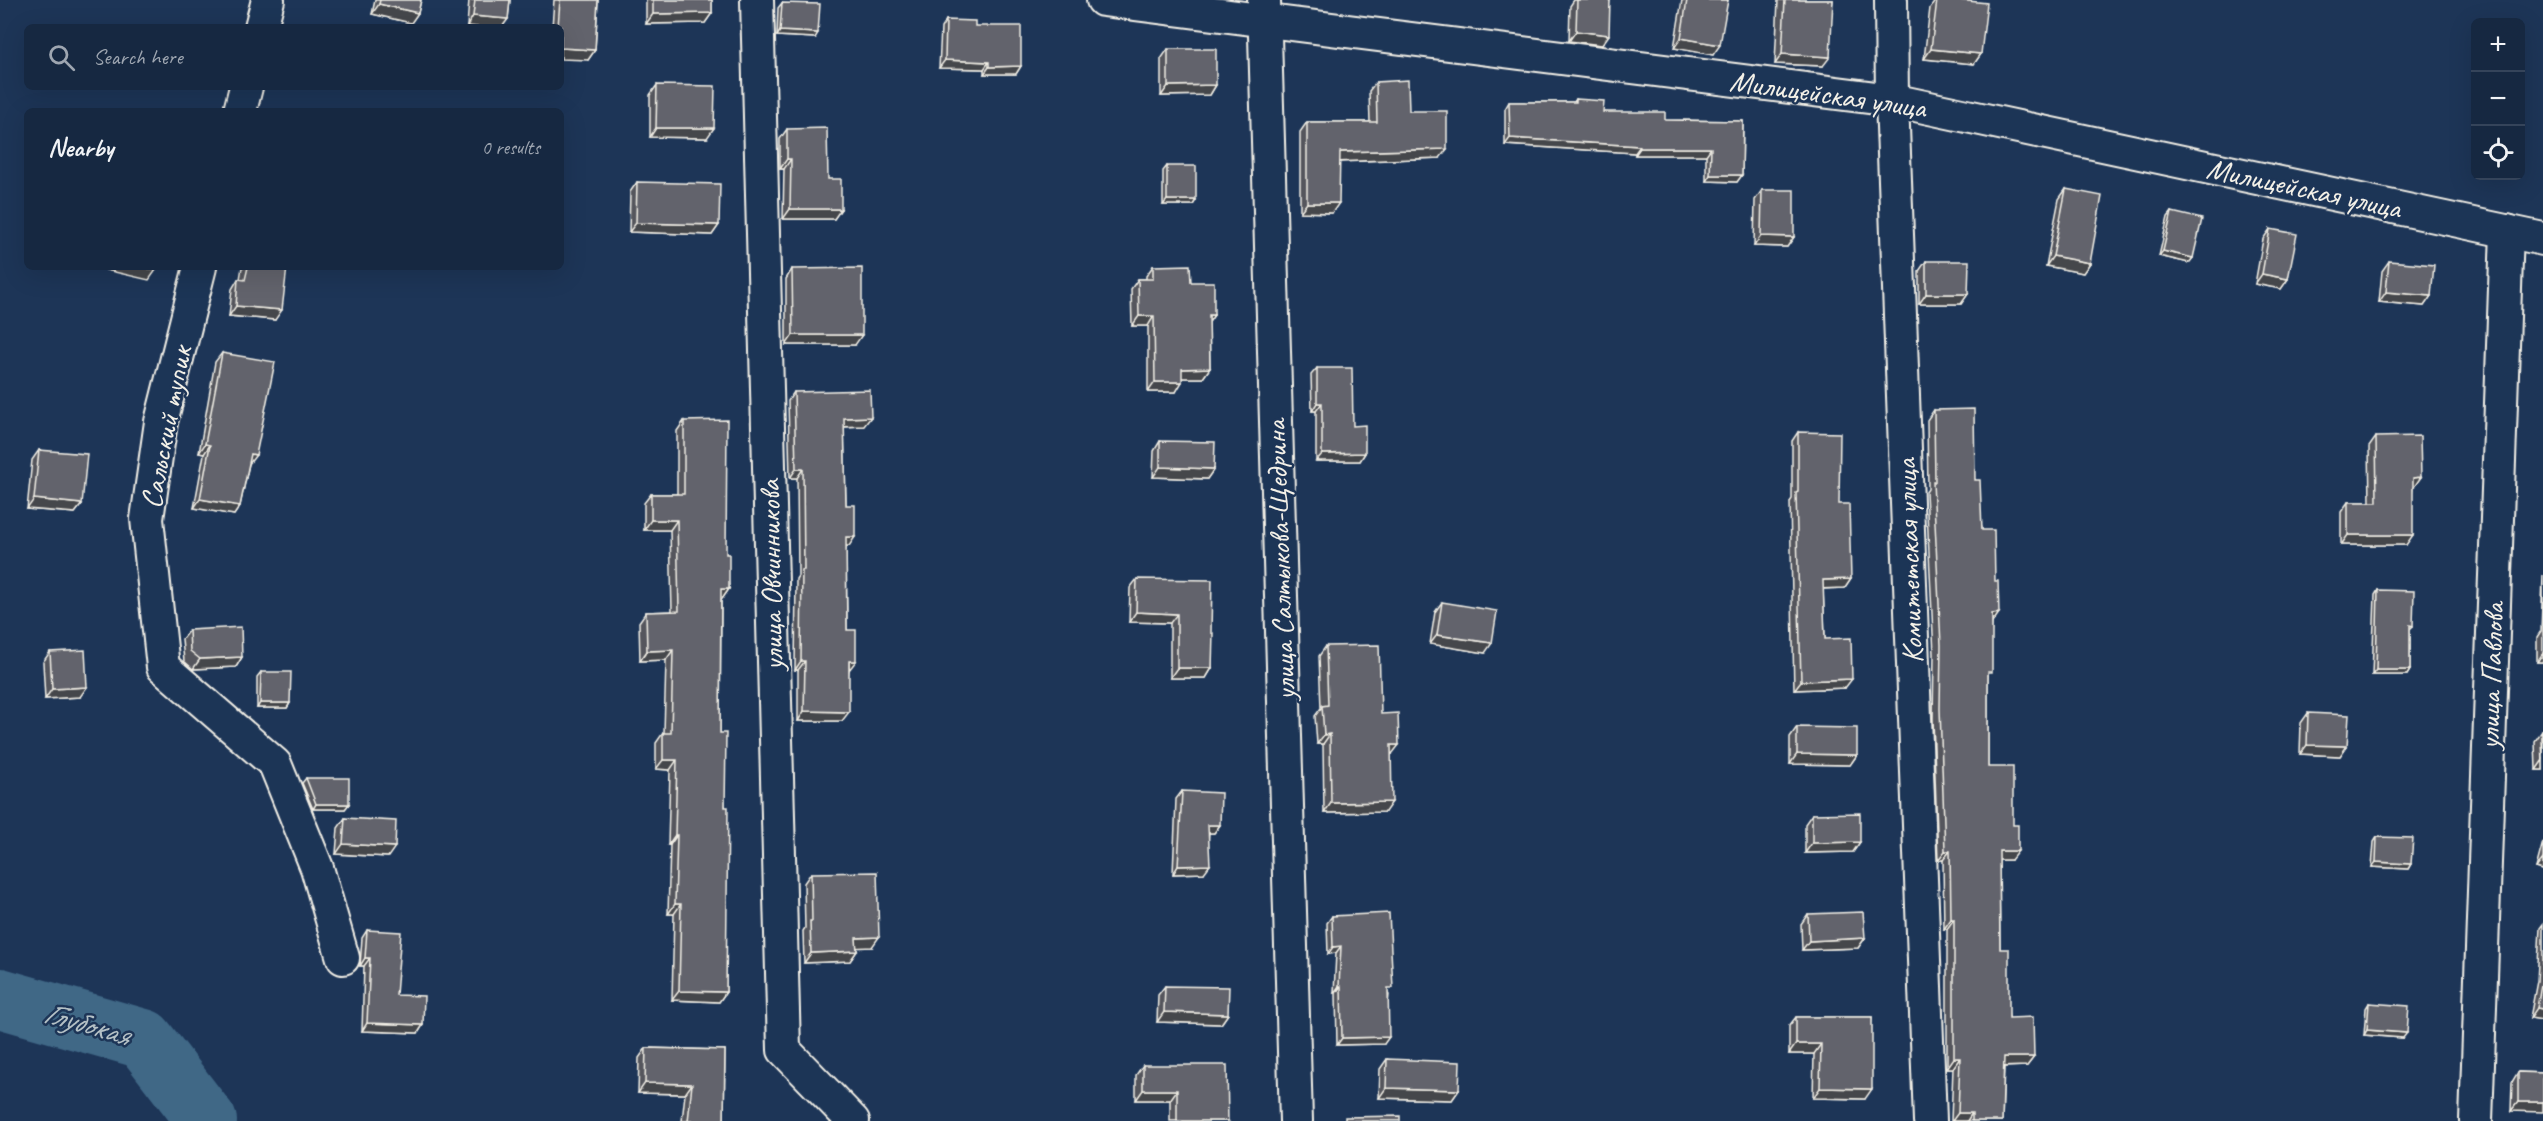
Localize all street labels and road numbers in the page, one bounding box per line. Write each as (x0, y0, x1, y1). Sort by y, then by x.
street label: Милицейская улица (1727, 61, 1930, 127)
street label: Милицейская улица (2203, 149, 2407, 228)
street label: Сальский тупик (132, 341, 201, 511)
street label: улица Салтыкова-Щедрина (1256, 416, 1304, 703)
street label: Комитетская улица (1886, 456, 1932, 664)
street label: улица Овчинникова (750, 477, 792, 673)
street label: улица Павлова (2469, 599, 2513, 752)

